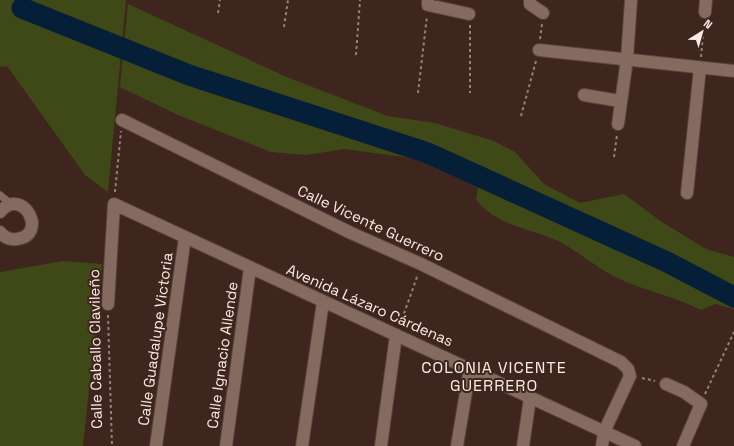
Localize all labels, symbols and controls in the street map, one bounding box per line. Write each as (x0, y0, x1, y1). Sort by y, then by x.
north arrow (682, 12, 722, 52)
text: N (701, 16, 715, 32)
street label: Calle Vicente Guerrero (295, 181, 447, 265)
street label: Calle Guadalupe Victoria (133, 251, 177, 427)
street label: Avenida Lázaro Cárdenas (284, 260, 456, 350)
street label: Calle Caballo Clavileño (84, 269, 106, 429)
street label: Calle Ignacio Allende (202, 280, 242, 430)
district label: COLONIA VICENTE GUERRERO (421, 357, 567, 396)

